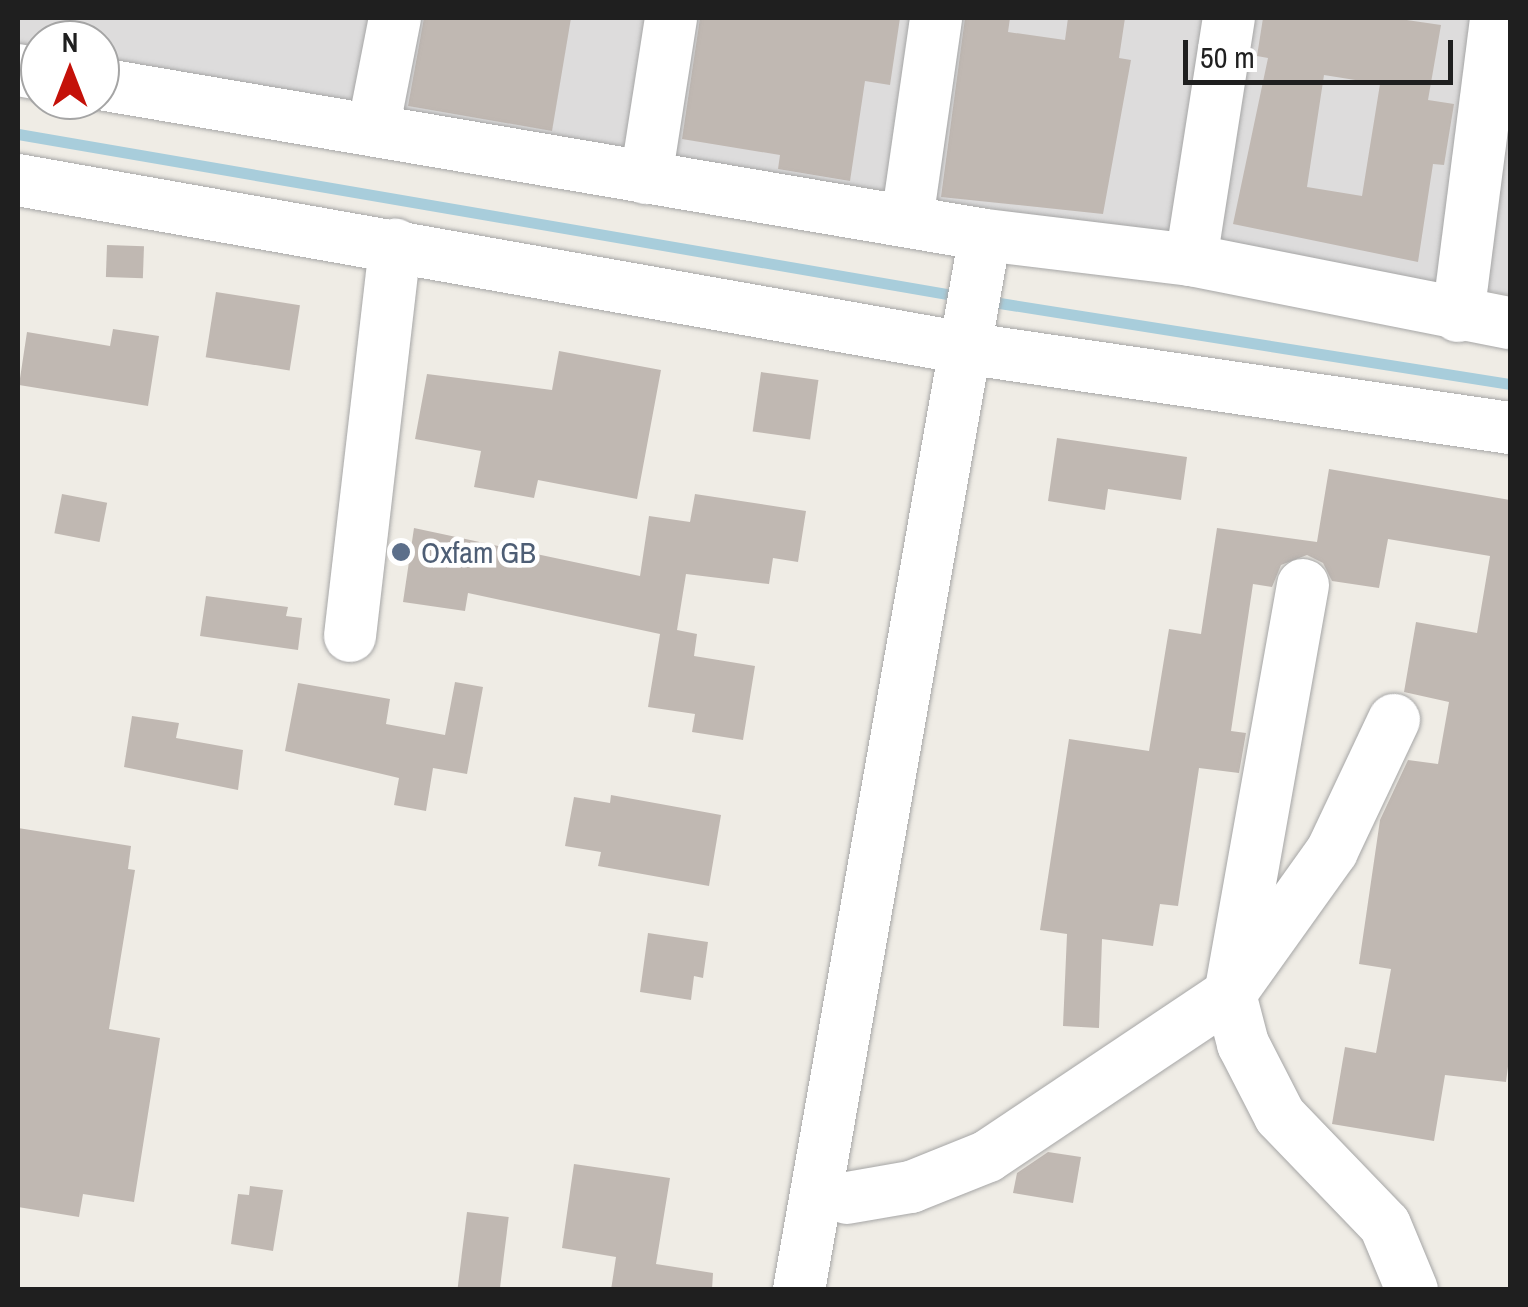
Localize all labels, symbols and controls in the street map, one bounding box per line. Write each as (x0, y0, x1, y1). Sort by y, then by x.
north arrow (20, 20, 120, 120)
scale bar (1188, 20, 1458, 82)
text: N (62, 23, 78, 61)
text: 50 m (1200, 37, 1255, 77)
place label: Oxfam GB (421, 534, 536, 570)
marker: Oxfam GB (390, 541, 412, 563)

